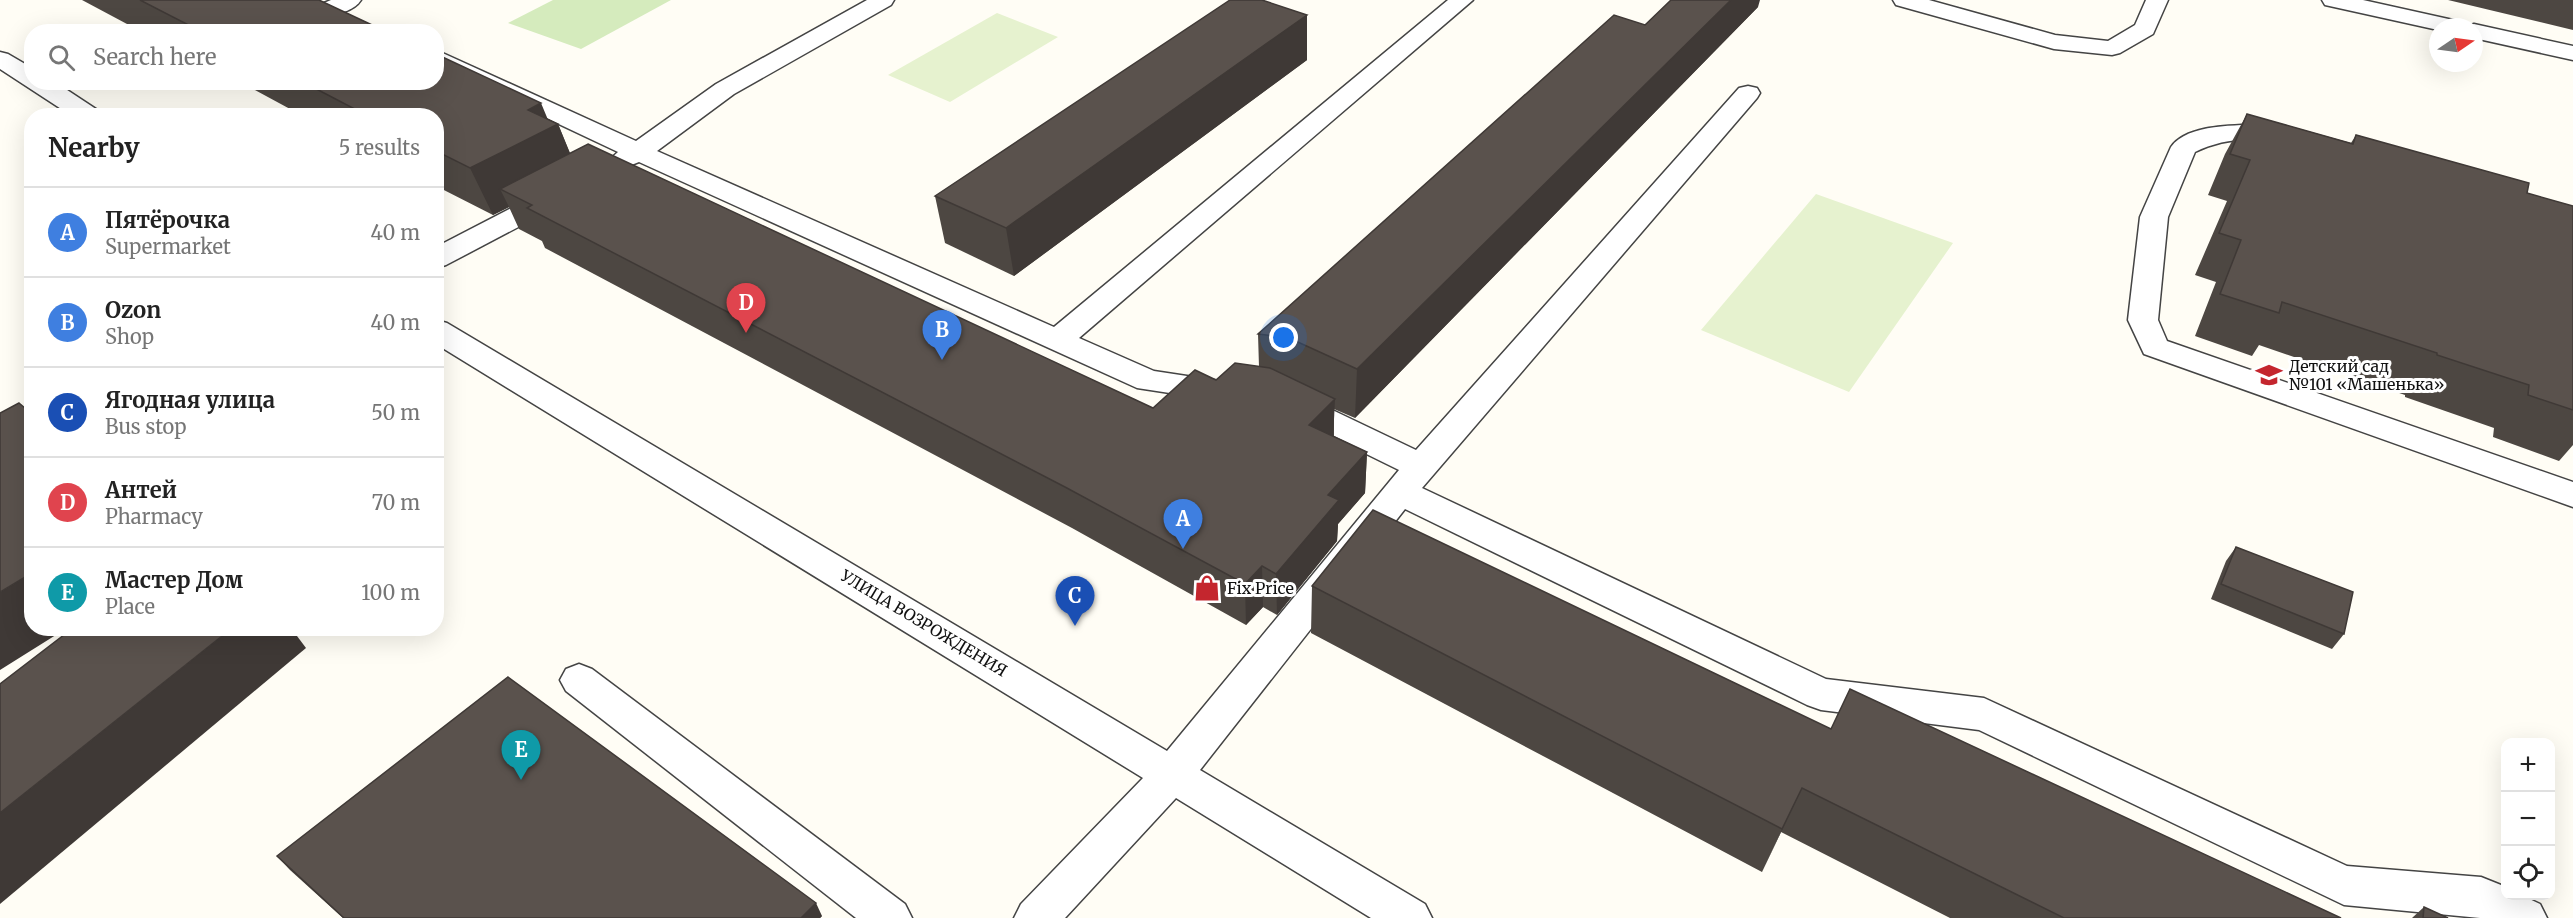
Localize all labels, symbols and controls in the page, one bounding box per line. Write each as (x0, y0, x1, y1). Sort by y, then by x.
north arrow (2429, 18, 2483, 72)
search box (24, 24, 444, 90)
icon: search (45, 41, 78, 74)
text: Search here (93, 43, 216, 71)
text: Nearby (48, 131, 140, 164)
text: 5 results (339, 135, 420, 160)
text: Пятёрочка (105, 206, 230, 234)
text: A (60, 220, 75, 245)
text: 40 m (370, 220, 420, 245)
text: Supermarket (105, 234, 231, 259)
pin: D (726, 284, 766, 333)
text: Ozon (105, 296, 161, 324)
text: B (61, 310, 74, 335)
text: 40 m (370, 310, 420, 335)
pin: B (922, 310, 962, 360)
your location (1269, 323, 1298, 352)
text: Shop (105, 324, 154, 349)
place label: Детский сад №101 «Машенька» (2289, 356, 2444, 394)
school or university icon: Детский сад №101 «Машенька» (2254, 360, 2284, 390)
text: Ягодная улица (105, 386, 275, 414)
text: C (61, 400, 74, 425)
text: 50 m (371, 400, 420, 425)
text: Bus stop (105, 414, 187, 439)
text: Антей (105, 476, 177, 504)
text: D (60, 490, 75, 515)
text: 70 m (372, 490, 420, 515)
pin: A (1164, 500, 1202, 549)
text: Pharmacy (105, 504, 203, 529)
street label: УЛИЦА ВОЗРОЖДЕНИЯ (836, 565, 1011, 681)
text: Мастер Дом (105, 566, 243, 594)
shop icon: Fix Price (1192, 573, 1222, 603)
pin: C (1056, 576, 1094, 626)
place label: Fix Price (1227, 578, 1294, 598)
text: E (61, 580, 74, 605)
text: 100 m (361, 580, 420, 605)
text: Place (105, 594, 155, 619)
pin: E (502, 730, 540, 780)
map controls (2501, 738, 2555, 900)
button: + (2501, 738, 2555, 792)
button: − (2501, 792, 2555, 846)
button: locate (2501, 846, 2555, 900)

